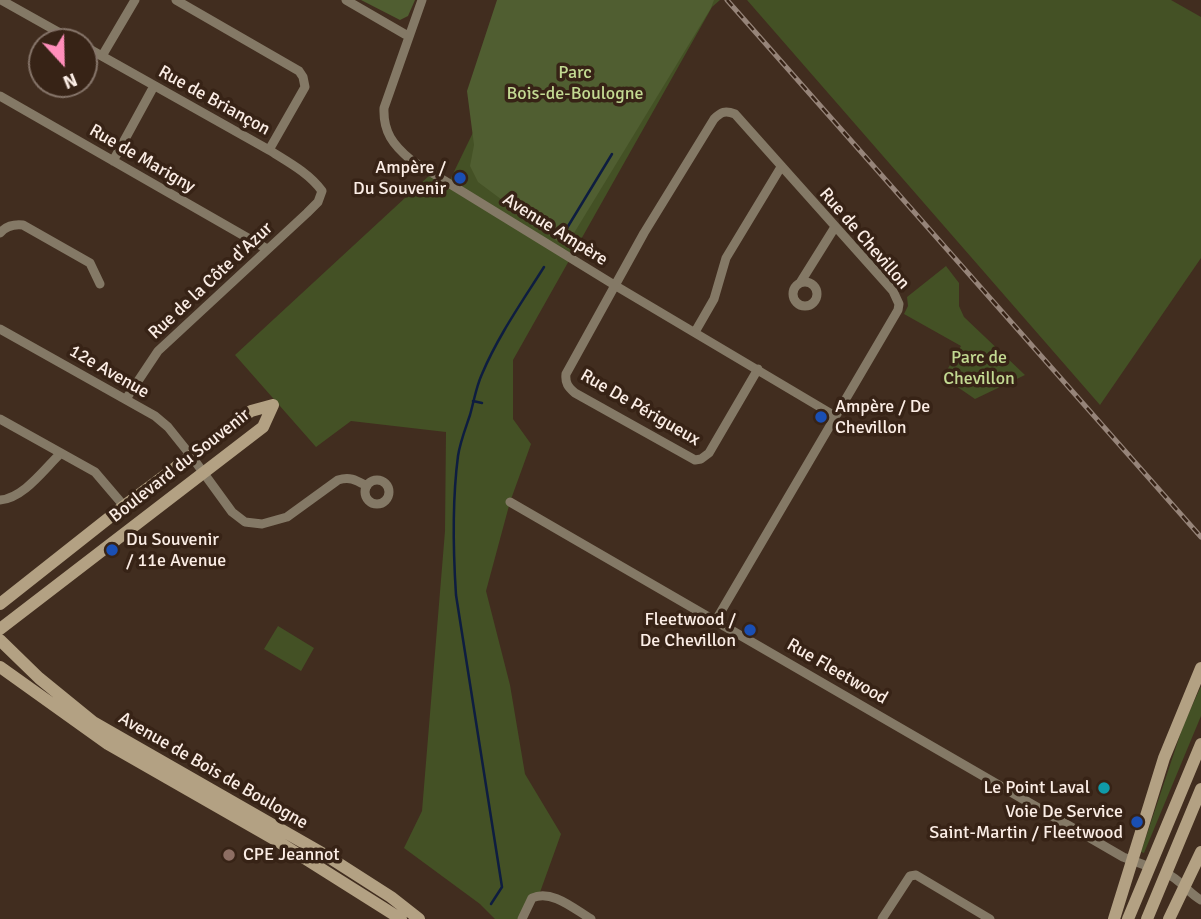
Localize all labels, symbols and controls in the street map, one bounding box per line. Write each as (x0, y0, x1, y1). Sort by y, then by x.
north arrow (28, 28, 98, 98)
street label: Rue de Briançon (154, 61, 274, 141)
park label: Parc Bois-de-Boulogne (506, 62, 644, 104)
text: N (59, 67, 81, 94)
street label: Rue de Marigny (85, 120, 199, 198)
place label: Ampère / Du Souvenir (353, 157, 446, 200)
marker: Ampère / Du Souvenir (452, 170, 468, 186)
street label: Rue de Chevillon (814, 184, 914, 294)
street label: Avenue Ampère (499, 189, 611, 271)
street label: Rue de la Côte d'Azur (144, 218, 278, 344)
street label: 12e Avenue (65, 340, 153, 404)
park label: Parc de Chevillon (943, 347, 1015, 390)
street label: Rue De Périgueux (576, 365, 704, 451)
place label: Ampère / De Chevillon (835, 396, 930, 438)
street label: Boulevard du Souvenir (106, 405, 254, 527)
marker: Ampère / De Chevillon (813, 409, 829, 425)
place label: Du Souvenir / 11e Avenue (126, 529, 226, 572)
marker: Du Souvenir / 11e Avenue (104, 542, 120, 558)
place label: Fleetwood / De Chevillon (640, 609, 736, 652)
marker: Fleetwood / De Chevillon (742, 622, 758, 638)
street label: Rue Fleetwood (783, 634, 891, 710)
street label: Avenue de Bois de Boulogne (114, 708, 312, 834)
place label: Le Point Laval (983, 777, 1090, 799)
marker: Le Point Laval (1096, 780, 1112, 796)
place label: Voie De Service Saint-Martin / Fleetwood (929, 801, 1123, 844)
marker: Voie De Service Saint-Martin / Fleetwood (1129, 814, 1145, 830)
place label: CPE Jeannot (243, 844, 340, 866)
marker: CPE Jeannot (221, 847, 237, 863)

